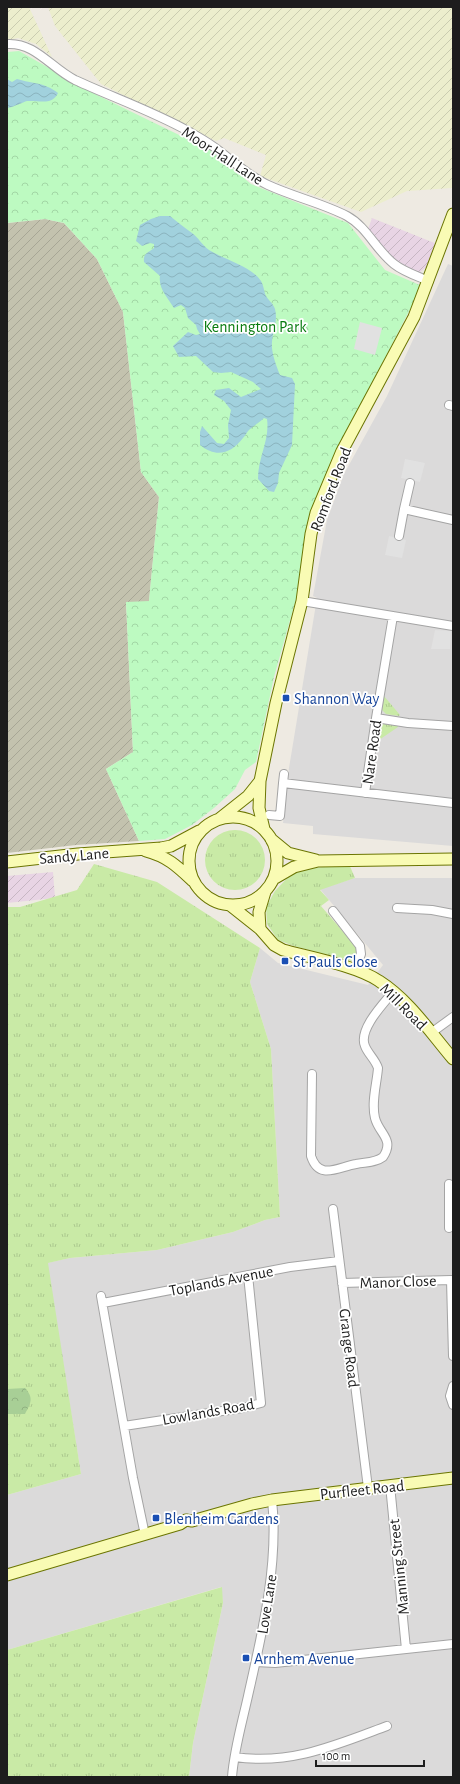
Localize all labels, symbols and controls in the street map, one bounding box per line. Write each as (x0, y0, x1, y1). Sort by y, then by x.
street label: Moor Hall Lane (179, 124, 266, 188)
park label: Kennington Park (203, 319, 307, 335)
street label: Romford Road (308, 445, 354, 534)
place label: Shannon Way (294, 691, 379, 708)
marker: Shannon Way (281, 693, 291, 703)
street label: Nare Road (360, 719, 384, 785)
street label: Sandy Lane (39, 845, 110, 868)
place label: St Pauls Close (293, 954, 378, 970)
marker: St Pauls Close (280, 956, 290, 966)
street label: Mill Road (377, 980, 430, 1033)
street label: Toplands Avenue (168, 1263, 275, 1299)
street label: Manor Close (359, 1273, 437, 1291)
street label: Grange Road (336, 1308, 362, 1389)
street label: Lowlands Road (161, 1396, 255, 1428)
street label: Purfleet Road (319, 1478, 405, 1502)
place label: Blenheim Gardens (164, 1511, 279, 1527)
marker: Blenheim Gardens (151, 1513, 161, 1523)
street label: Manning Street (386, 1518, 412, 1616)
street label: Love Lane (254, 1573, 280, 1635)
place label: Arnhem Avenue (254, 1651, 354, 1667)
marker: Arnhem Avenue (241, 1653, 251, 1663)
scale bar (316, 1742, 424, 1768)
text: 100 m (322, 1750, 350, 1762)

